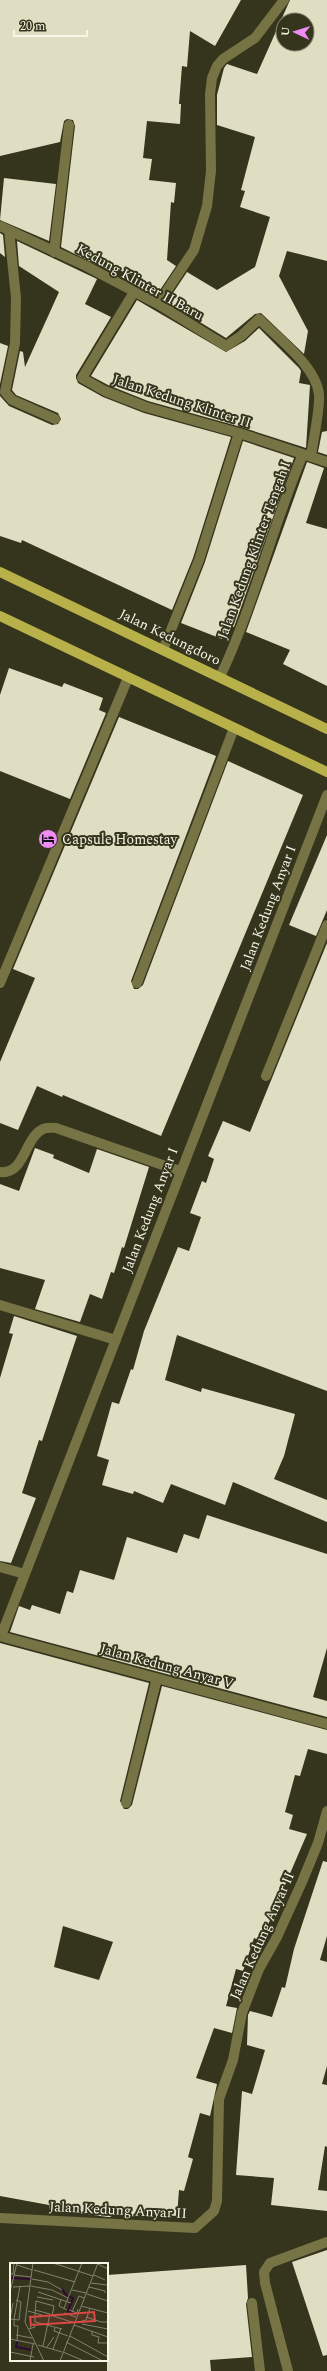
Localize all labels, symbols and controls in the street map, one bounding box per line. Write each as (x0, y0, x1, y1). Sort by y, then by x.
scale bar (14, 12, 87, 38)
north arrow (275, 12, 315, 52)
text: 20 m (20, 17, 45, 36)
text: U (277, 26, 294, 37)
street label: Kedung Klinter II Baru (73, 238, 208, 326)
street label: Jalan Kedung Klinter II (110, 369, 254, 433)
street label: Jalan Kedung Klinter Tengah I (212, 458, 296, 642)
street label: Jalan Kedungdoro (116, 603, 224, 671)
hotel icon: Capsule Homestay (37, 828, 59, 850)
place label: Capsule Homestay (62, 829, 179, 850)
street label: Jalan Kedung Anyar I (234, 842, 302, 974)
street label: Jalan Kedung Anyar I (116, 1144, 184, 1276)
street label: Jalan Kedung Anyar V (98, 1638, 236, 1694)
street label: Jalan Kedung Anyar II (224, 1869, 300, 2003)
street label: Jalan Kedung Anyar II (49, 2196, 187, 2224)
inset map (10, 2263, 108, 2361)

